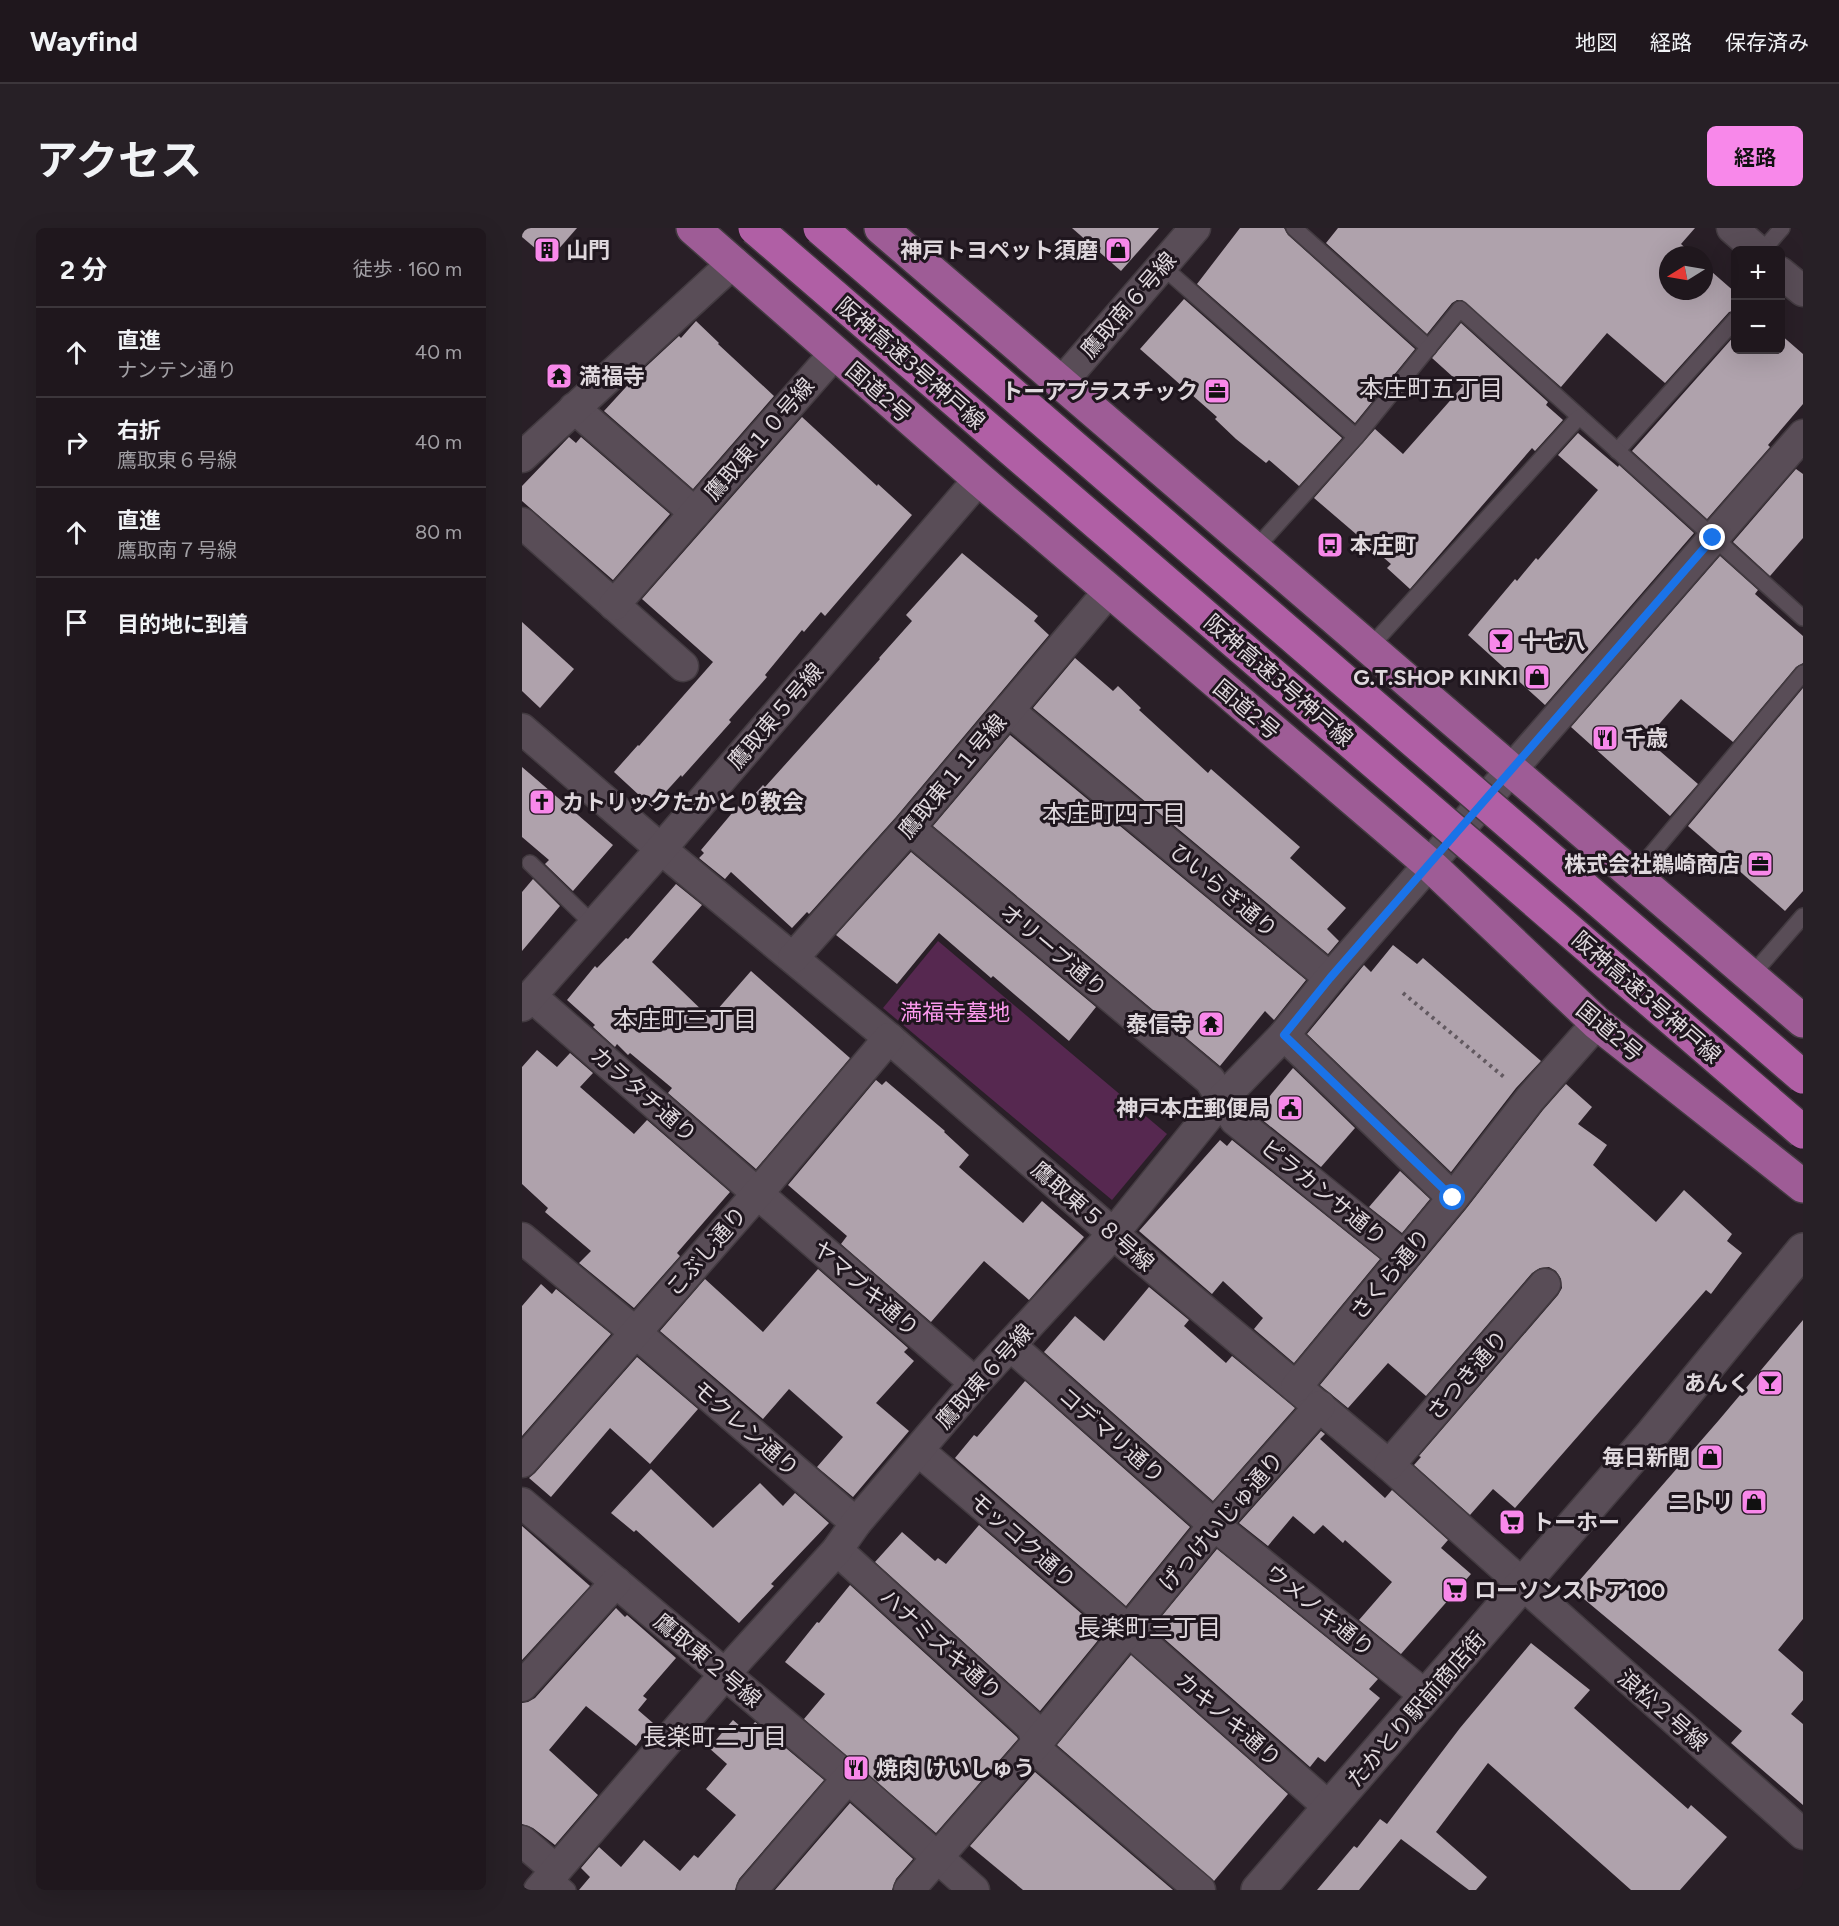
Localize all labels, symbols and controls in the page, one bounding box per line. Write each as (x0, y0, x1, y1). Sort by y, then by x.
text: Wayfind (30, 24, 138, 58)
text: 地図 (1575, 30, 1617, 55)
text: 経路 (1650, 30, 1692, 55)
text: 保存済み (1725, 30, 1809, 55)
button: 経路 (1707, 126, 1803, 186)
text: アクセス (36, 135, 202, 186)
building icon: 山門 (532, 235, 562, 265)
shop icon: 神戸トヨペット須磨 (1103, 235, 1133, 265)
place label: 山門 (566, 237, 610, 264)
place label: 神戸トヨペット須磨 (900, 237, 1098, 264)
north arrow (1659, 246, 1713, 300)
map controls (1731, 246, 1785, 354)
button: + (1731, 246, 1785, 300)
street label: 鷹取南６号線 (1075, 247, 1182, 364)
text: 2 分 (60, 254, 107, 286)
text: 徒歩 · 160 m (353, 257, 462, 281)
street label: 阪神高速3号神戸線 (831, 292, 990, 435)
button: − (1731, 300, 1785, 354)
text: 直進 (117, 327, 161, 354)
icon: ahead (60, 336, 93, 369)
text: 40 m (415, 340, 462, 364)
street label: 国道2号 (840, 356, 917, 428)
text: ナンテン通り (117, 358, 237, 382)
temple icon: 満福寺 (544, 361, 574, 391)
place label: 満福寺 (579, 363, 645, 390)
street label: 鷹取東１０号線 (699, 372, 820, 506)
district label: 本庄町五丁目 (1359, 374, 1503, 403)
office icon: トーアプラスチック (1202, 376, 1232, 406)
place label: トーアプラスチック (1001, 378, 1198, 405)
text: 右折 (117, 417, 161, 444)
icon: right (60, 426, 93, 459)
text: 40 m (415, 430, 462, 454)
text: 鷹取東６号線 (117, 448, 237, 472)
text: 直進 (117, 507, 161, 534)
icon: ahead (60, 516, 93, 549)
text: 80 m (415, 520, 462, 544)
route end (1699, 524, 1725, 550)
bus stop icon: 本庄町 (1315, 530, 1345, 560)
place label: 本庄町 (1350, 532, 1416, 559)
text: 鷹取南７号線 (117, 538, 237, 562)
icon: arrive (60, 606, 93, 639)
street label: 阪神高速3号神戸線 (1199, 609, 1358, 752)
text: 目的地に到着 (117, 611, 249, 638)
bar icon: 十七八 (1486, 626, 1516, 656)
place label: 十七八 (1520, 628, 1586, 655)
street label: 鷹取東５号線 (722, 658, 829, 775)
shop icon: G.T.SHOP KINKI (1522, 662, 1552, 692)
place label: G.T.SHOP KINKI (1353, 664, 1518, 691)
street label: 国道2号 (1208, 674, 1285, 745)
street label: 鷹取東１１号線 (893, 709, 1012, 844)
restaurant icon: 千歳 (1590, 723, 1620, 753)
place label: 千歳 (1624, 725, 1668, 752)
church icon: カトリックたかとり教会 (527, 787, 557, 817)
place label: カトリックたかとり教会 (562, 789, 804, 816)
district label: 本庄町四丁目 (1042, 799, 1186, 828)
street label: ひいらぎ通り (1164, 838, 1283, 943)
office icon: 株式会社鵜崎商店 (1745, 849, 1775, 879)
place label: 株式会社鵜崎商店 (1564, 851, 1740, 878)
street label: オリーブ通り (995, 898, 1112, 1003)
street label: 阪神高速3号神戸線 (1567, 926, 1726, 1069)
street label: 国道2号 (1571, 996, 1648, 1067)
park label: 満福寺墓地 (900, 999, 1010, 1026)
district label: 本庄町三丁目 (613, 1005, 757, 1034)
temple icon: 泰信寺 (1196, 1009, 1226, 1039)
place label: 泰信寺 (1126, 1011, 1192, 1038)
street label: カラタチ通り (585, 1041, 702, 1148)
public building icon: 神戸本庄郵便局 (1275, 1093, 1305, 1123)
place label: 神戸本庄郵便局 (1116, 1095, 1270, 1122)
street label: ピラカンサ通り (1255, 1133, 1392, 1251)
street label: 鷹取東５８号線 (1026, 1156, 1160, 1277)
route start (1439, 1184, 1465, 1210)
street label: こぶし通り (660, 1201, 753, 1302)
street label: さくら通り (1345, 1224, 1436, 1325)
street label: ヤマブキ通り (807, 1235, 924, 1342)
street label: 鷹取東６号線 (930, 1318, 1039, 1434)
street label: さつき通り (1421, 1325, 1514, 1426)
bar icon: あんく (1755, 1368, 1785, 1398)
place label: あんく (1684, 1370, 1750, 1397)
street label: モクレン通り (687, 1375, 804, 1482)
street label: コデマリ通り (1053, 1382, 1170, 1489)
shop icon: 毎日新聞 (1695, 1442, 1725, 1472)
place label: 毎日新聞 (1602, 1444, 1690, 1471)
street label: げっけいじゅ通り (1153, 1446, 1289, 1597)
street label: モッコク通り (964, 1487, 1081, 1594)
shop icon: ニトリ (1739, 1487, 1769, 1517)
place label: ニトリ (1668, 1489, 1734, 1516)
supermarket icon: トーホー (1497, 1507, 1527, 1537)
place label: トーホー (1532, 1509, 1620, 1536)
street label: ウメノキ通り (1260, 1558, 1379, 1662)
supermarket icon: ローソンストア100 (1440, 1575, 1470, 1605)
place label: ローソンストア100 (1474, 1577, 1665, 1604)
street label: ハナミズキ通り (874, 1583, 1007, 1706)
street label: 鷹取東２号線 (648, 1608, 767, 1713)
district label: 長楽町三丁目 (1077, 1613, 1221, 1642)
street label: たかとり駅前商店街 (1341, 1626, 1492, 1793)
street label: 浪松２号線 (1612, 1664, 1713, 1757)
street label: カキノキ通り (1171, 1666, 1287, 1772)
district label: 長楽町二丁目 (643, 1722, 787, 1751)
restaurant icon: 焼肉 けいしゅう (841, 1753, 871, 1783)
place label: 焼肉 けいしゅう (876, 1755, 1035, 1782)

